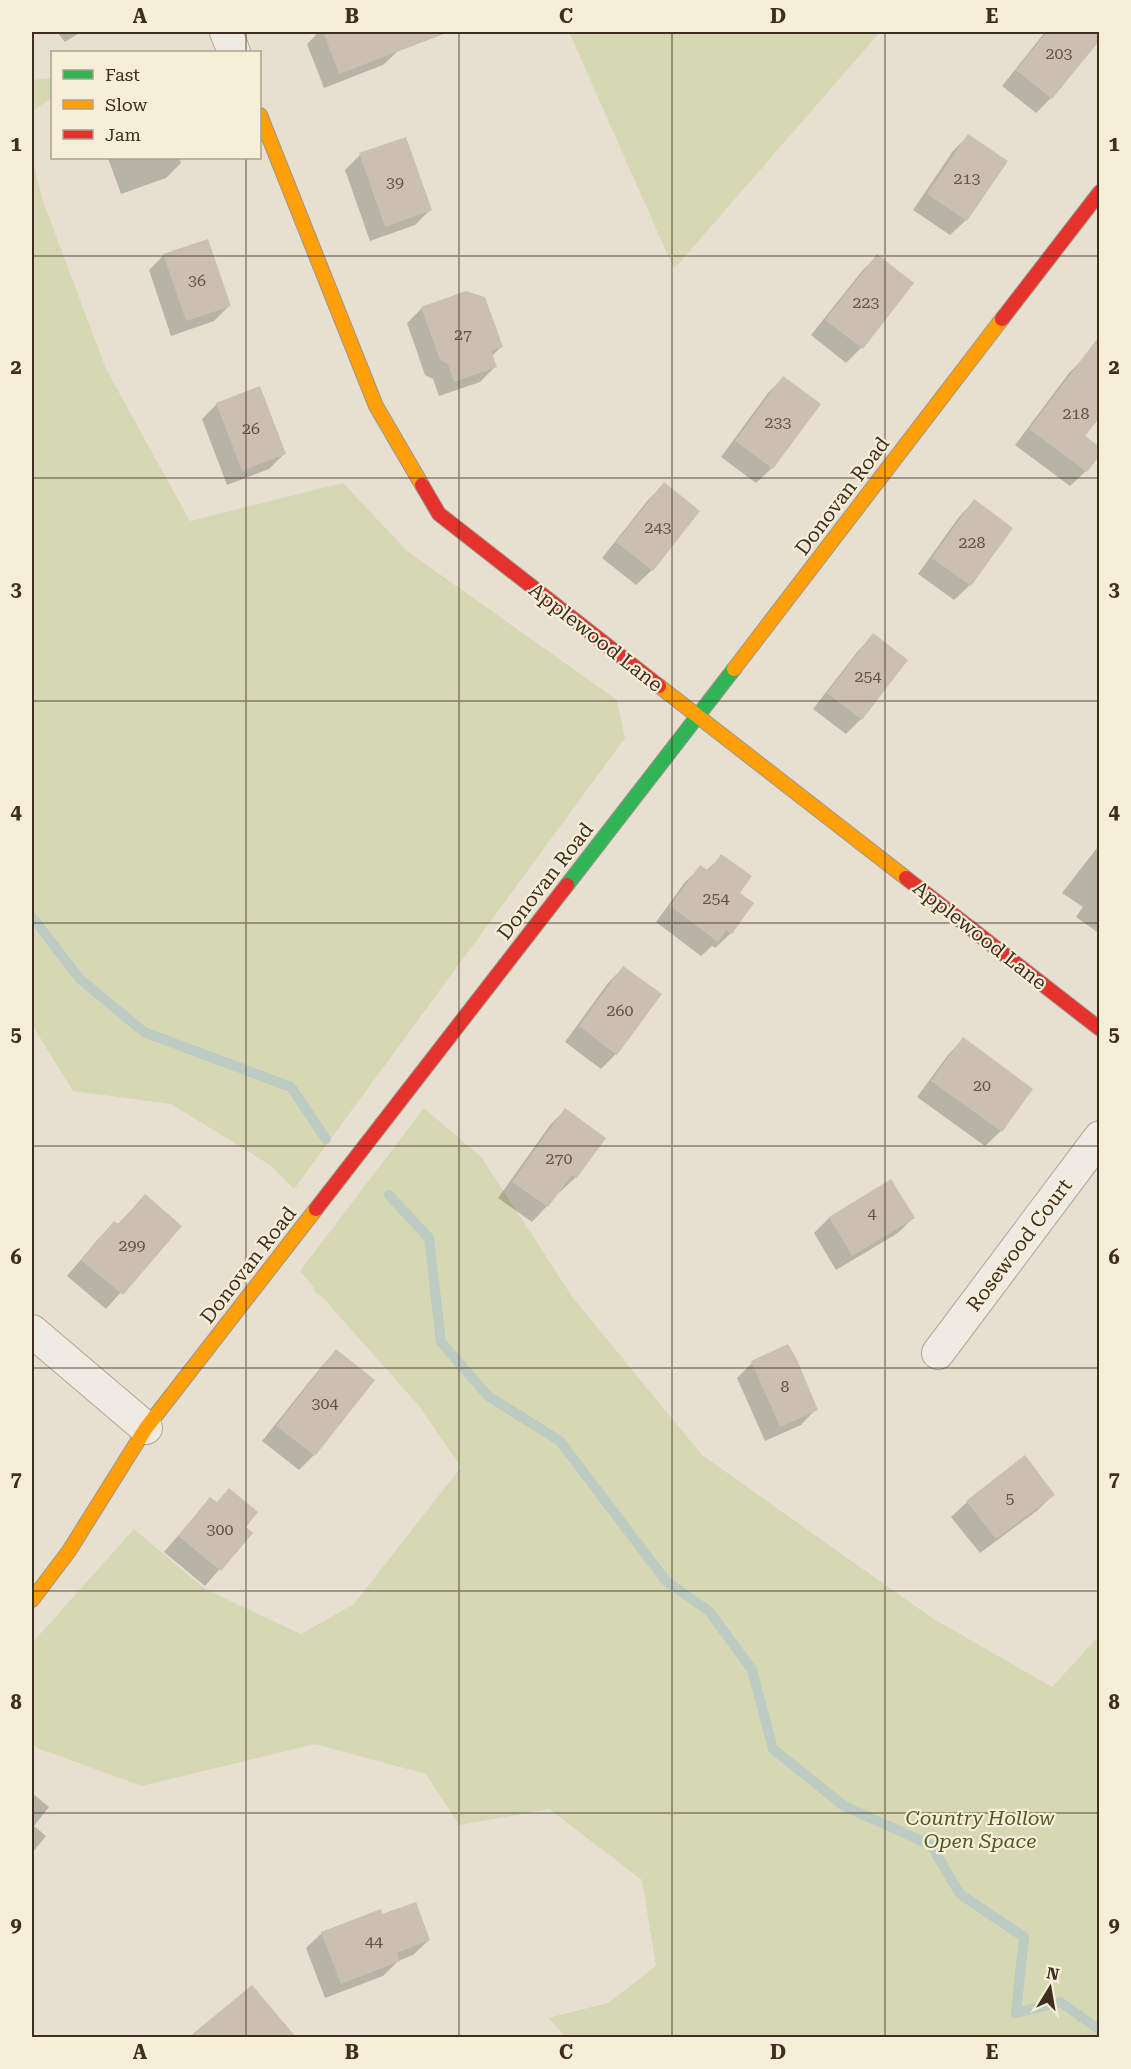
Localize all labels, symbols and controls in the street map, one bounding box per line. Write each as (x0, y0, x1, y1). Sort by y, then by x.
text: A (133, 4, 148, 28)
text: B (345, 4, 359, 28)
text: C (559, 4, 573, 28)
text: D (770, 4, 786, 28)
text: E (986, 4, 999, 28)
house number: 203 (1046, 44, 1072, 63)
legend (51, 51, 261, 159)
text: Fast (105, 64, 140, 85)
text: Slow (105, 94, 147, 115)
text: Jam (105, 124, 141, 145)
text: 1 (10, 132, 22, 156)
text: 1 (1108, 132, 1120, 156)
house number: 213 (954, 169, 980, 188)
house number: 39 (386, 173, 404, 192)
house number: 36 (188, 271, 206, 290)
house number: 223 (853, 293, 879, 312)
house number: 27 (454, 325, 472, 344)
text: 2 (10, 355, 22, 379)
text: 2 (1108, 355, 1120, 379)
house number: 218 (1063, 404, 1089, 423)
house number: 233 (765, 413, 791, 432)
house number: 26 (242, 419, 260, 438)
street label: Donovan Road (790, 432, 894, 560)
house number: 243 (645, 518, 671, 537)
house number: 228 (959, 533, 985, 552)
text: 3 (10, 577, 22, 601)
street label: Applewood Lane (524, 577, 668, 697)
text: 3 (1108, 577, 1120, 601)
house number: 254 (855, 667, 881, 686)
text: 4 (10, 800, 22, 824)
text: 4 (1108, 800, 1120, 824)
street label: Donovan Road (492, 818, 598, 944)
street label: Applewood Lane (908, 875, 1052, 995)
house number: 254 (703, 889, 729, 908)
house number: 260 (607, 1001, 633, 1020)
text: 5 (10, 1022, 22, 1046)
text: 5 (1108, 1022, 1120, 1046)
house number: 20 (973, 1076, 991, 1095)
house number: 270 (546, 1149, 572, 1168)
street label: Rosewood Court (961, 1174, 1077, 1316)
street label: Donovan Road (195, 1202, 301, 1328)
house number: 4 (868, 1204, 877, 1223)
house number: 299 (119, 1236, 145, 1255)
text: 6 (10, 1245, 22, 1269)
text: 6 (1108, 1245, 1120, 1269)
house number: 8 (781, 1377, 790, 1396)
house number: 304 (312, 1394, 338, 1413)
text: 7 (10, 1467, 22, 1491)
text: 7 (1108, 1467, 1120, 1491)
house number: 5 (1006, 1489, 1015, 1508)
house number: 300 (207, 1520, 233, 1539)
text: 8 (10, 1690, 22, 1714)
text: 8 (1108, 1690, 1120, 1714)
park label: Country Hollow Open Space (905, 1806, 1055, 1853)
text: 9 (10, 1913, 22, 1937)
text: 9 (1108, 1913, 1120, 1937)
house number: 44 (365, 1932, 383, 1951)
north arrow (1020, 1958, 1080, 2018)
text: N (1045, 1963, 1061, 1984)
text: A (133, 2040, 148, 2064)
text: B (345, 2040, 359, 2064)
text: C (559, 2040, 573, 2064)
text: D (770, 2040, 786, 2064)
text: E (986, 2040, 999, 2064)

